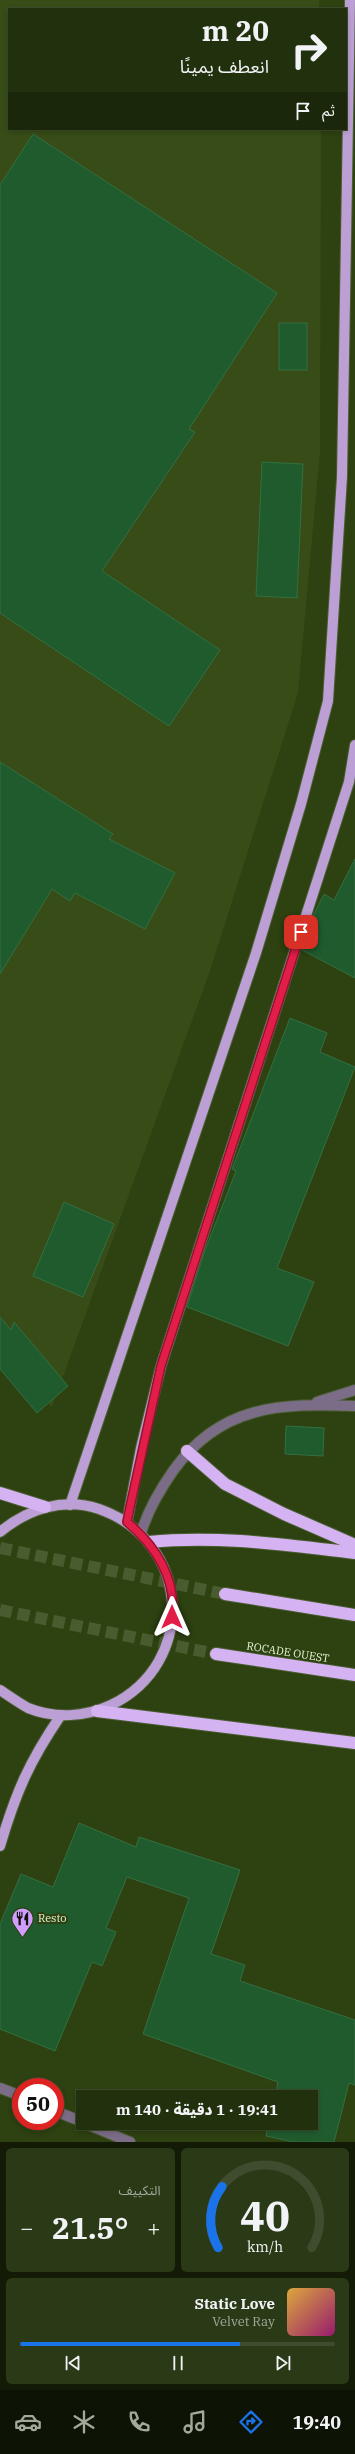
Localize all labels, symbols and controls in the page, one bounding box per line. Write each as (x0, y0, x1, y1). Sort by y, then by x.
text: 20 m (202, 12, 269, 49)
icon: right (283, 24, 335, 76)
text: انعطف يمينًا (180, 55, 269, 78)
icon: arrive (292, 100, 314, 122)
text: ثم (322, 101, 335, 120)
pin (284, 915, 318, 949)
icon: arrive (290, 921, 312, 943)
position arrow (151, 1596, 193, 1638)
street label: ROCADE OUEST (246, 1639, 330, 1665)
restaurant icon: Resto (9, 1905, 35, 1938)
place label: Resto (38, 1911, 67, 1925)
speed limit sign: 50 (12, 2078, 64, 2130)
text: 19:41 · 1 دقيقة · 140 m (116, 2100, 278, 2119)
text: التكييف (119, 2182, 161, 2199)
text: 40 (240, 2188, 290, 2242)
text: 21.5° (52, 2208, 129, 2247)
text: − (20, 2213, 33, 2242)
text: + (147, 2213, 161, 2242)
text: km/h (247, 2237, 283, 2256)
text: Static Love (195, 2294, 275, 2313)
text: Velvet Ray (212, 2313, 275, 2330)
icon: previous (62, 2352, 84, 2374)
icon: pause (167, 2352, 189, 2374)
icon: next (272, 2352, 294, 2374)
icon: car (14, 2408, 42, 2436)
icon: climate (70, 2408, 98, 2436)
icon: phone (125, 2408, 153, 2436)
icon: music (181, 2408, 209, 2436)
icon: directions (237, 2408, 265, 2436)
text: 19:40 (292, 2411, 341, 2434)

